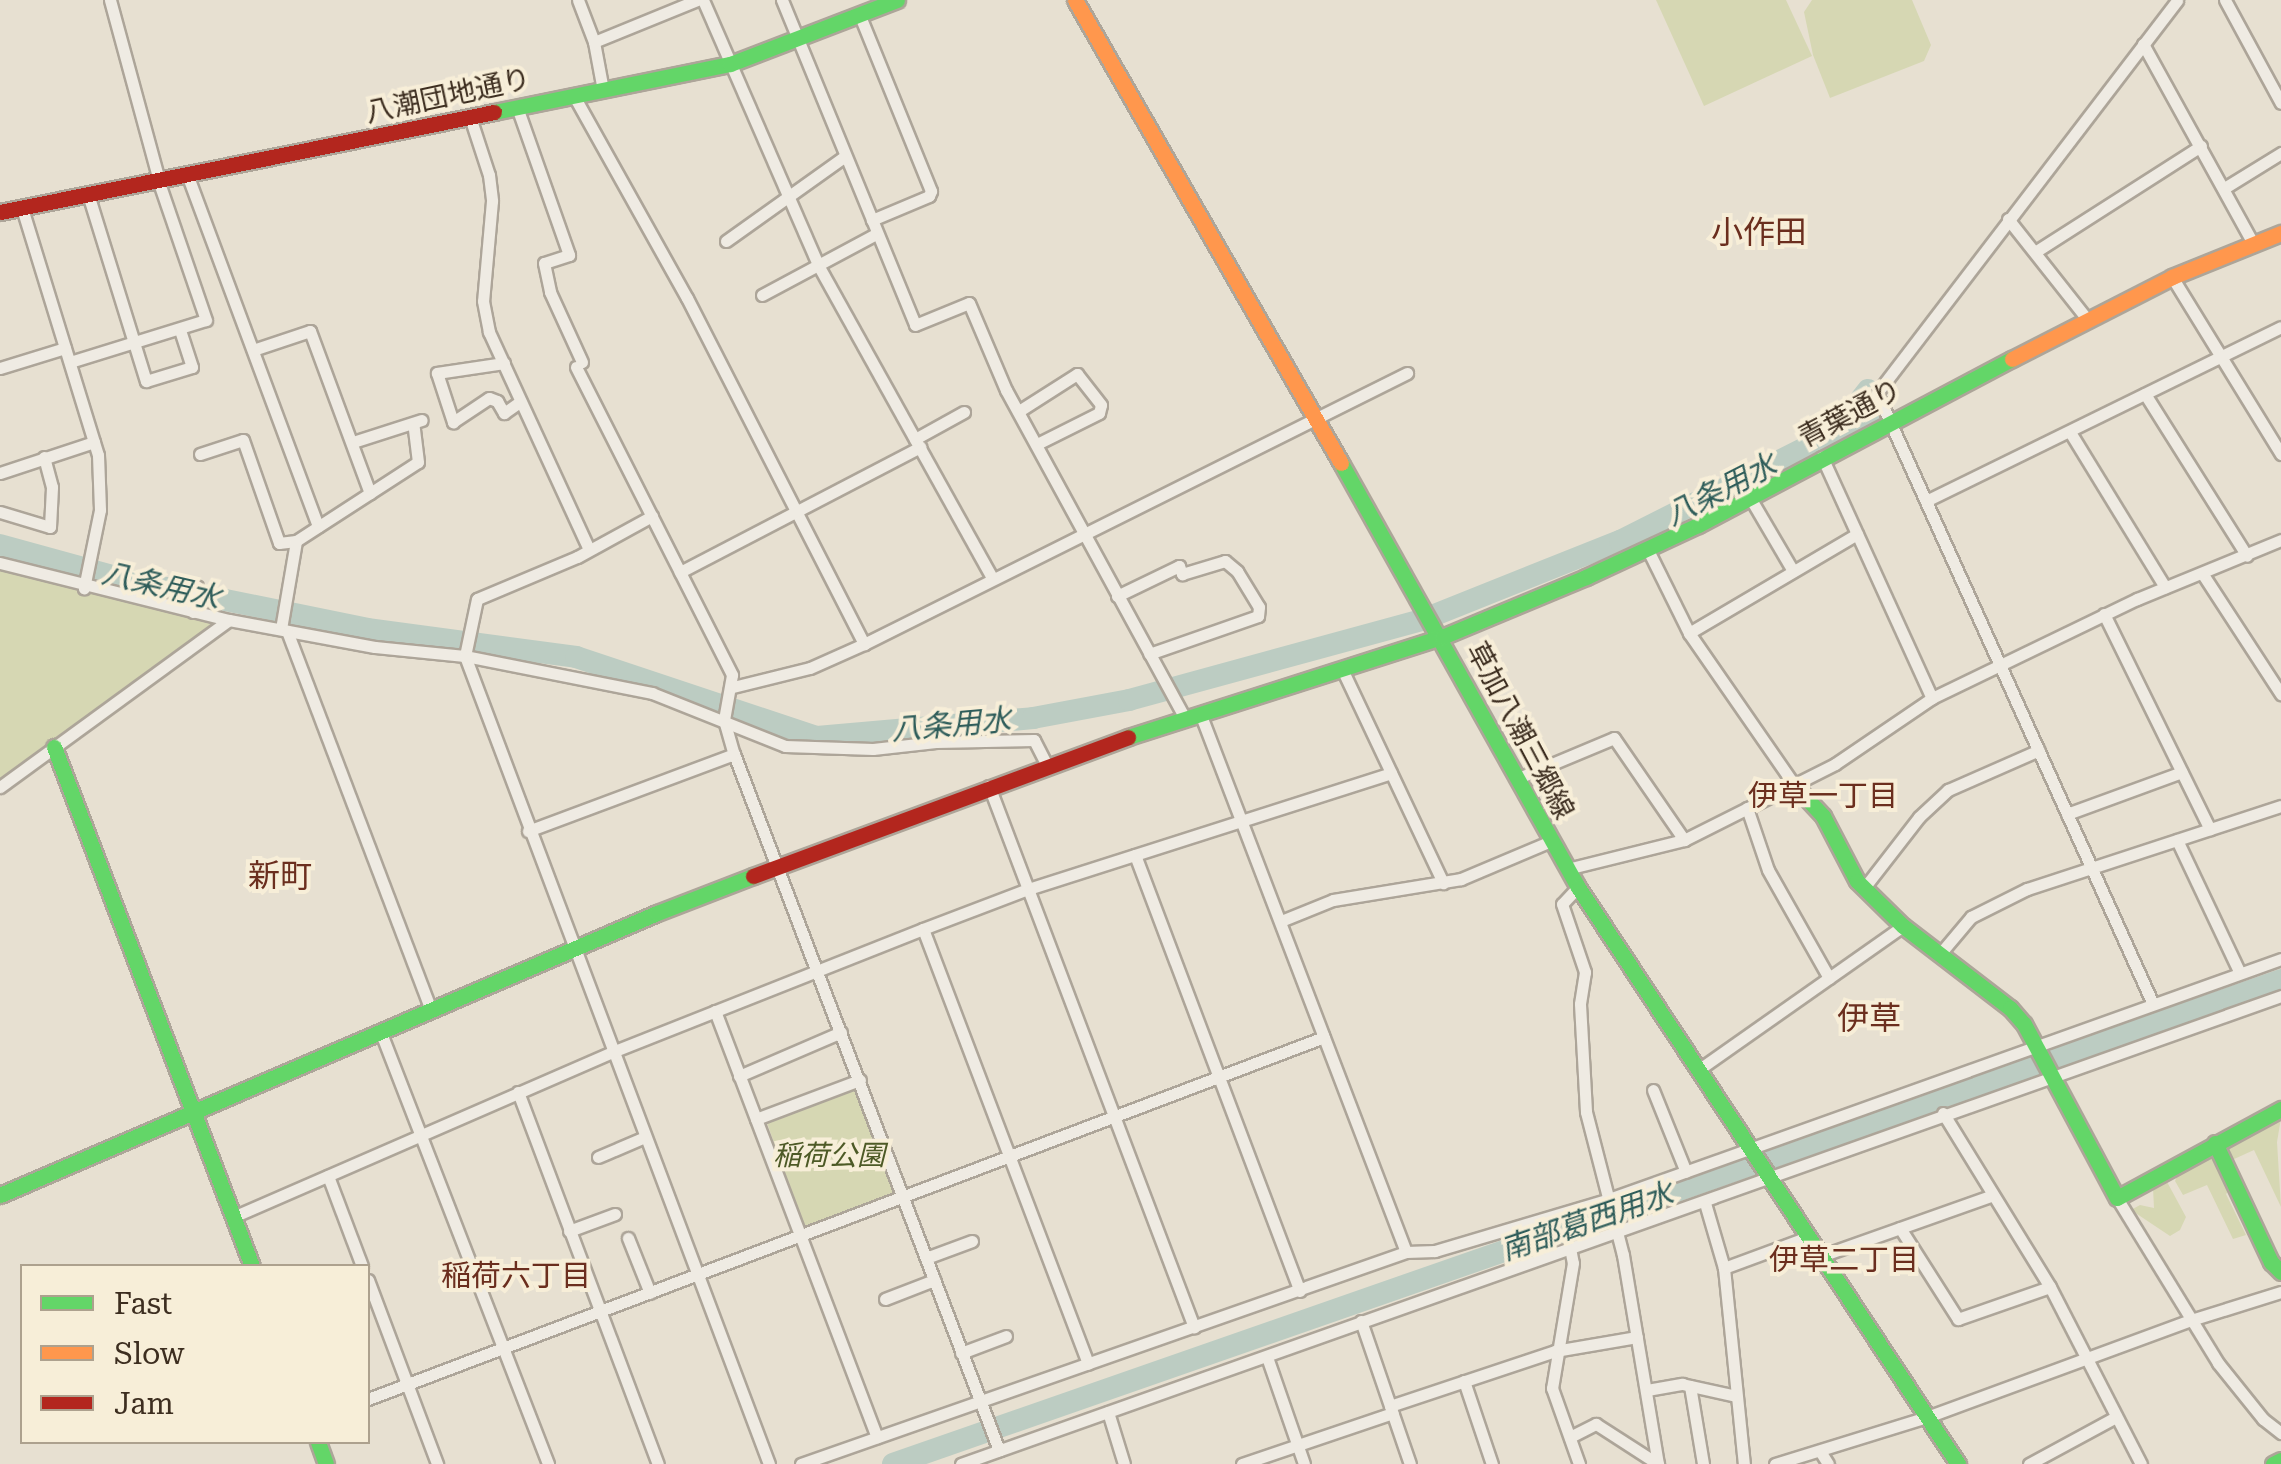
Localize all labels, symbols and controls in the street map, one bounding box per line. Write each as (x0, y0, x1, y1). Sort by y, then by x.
street label: 八潮団地通り (362, 62, 534, 130)
district label: 小作田 (1711, 213, 1807, 251)
street label: 青葉通り (1793, 373, 1907, 455)
water label: 八条用水 (1659, 447, 1783, 533)
water label: 八条用水 (98, 555, 224, 617)
street label: 草加八潮三郷線 (1459, 637, 1581, 825)
water label: 八条用水 (890, 702, 1012, 748)
district label: 伊草一丁目 (1748, 778, 1898, 814)
district label: 新町 (248, 857, 312, 895)
district label: 伊草 (1837, 999, 1901, 1037)
park label: 稲荷公園 (773, 1139, 885, 1173)
water label: 南部葛西用水 (1496, 1176, 1678, 1268)
district label: 伊草二丁目 (1769, 1242, 1919, 1278)
district label: 稲荷六丁目 (441, 1258, 591, 1294)
legend (20, 1264, 370, 1444)
text: Fast (114, 1286, 172, 1321)
text: Slow (114, 1336, 185, 1371)
text: Jam (114, 1386, 174, 1421)

